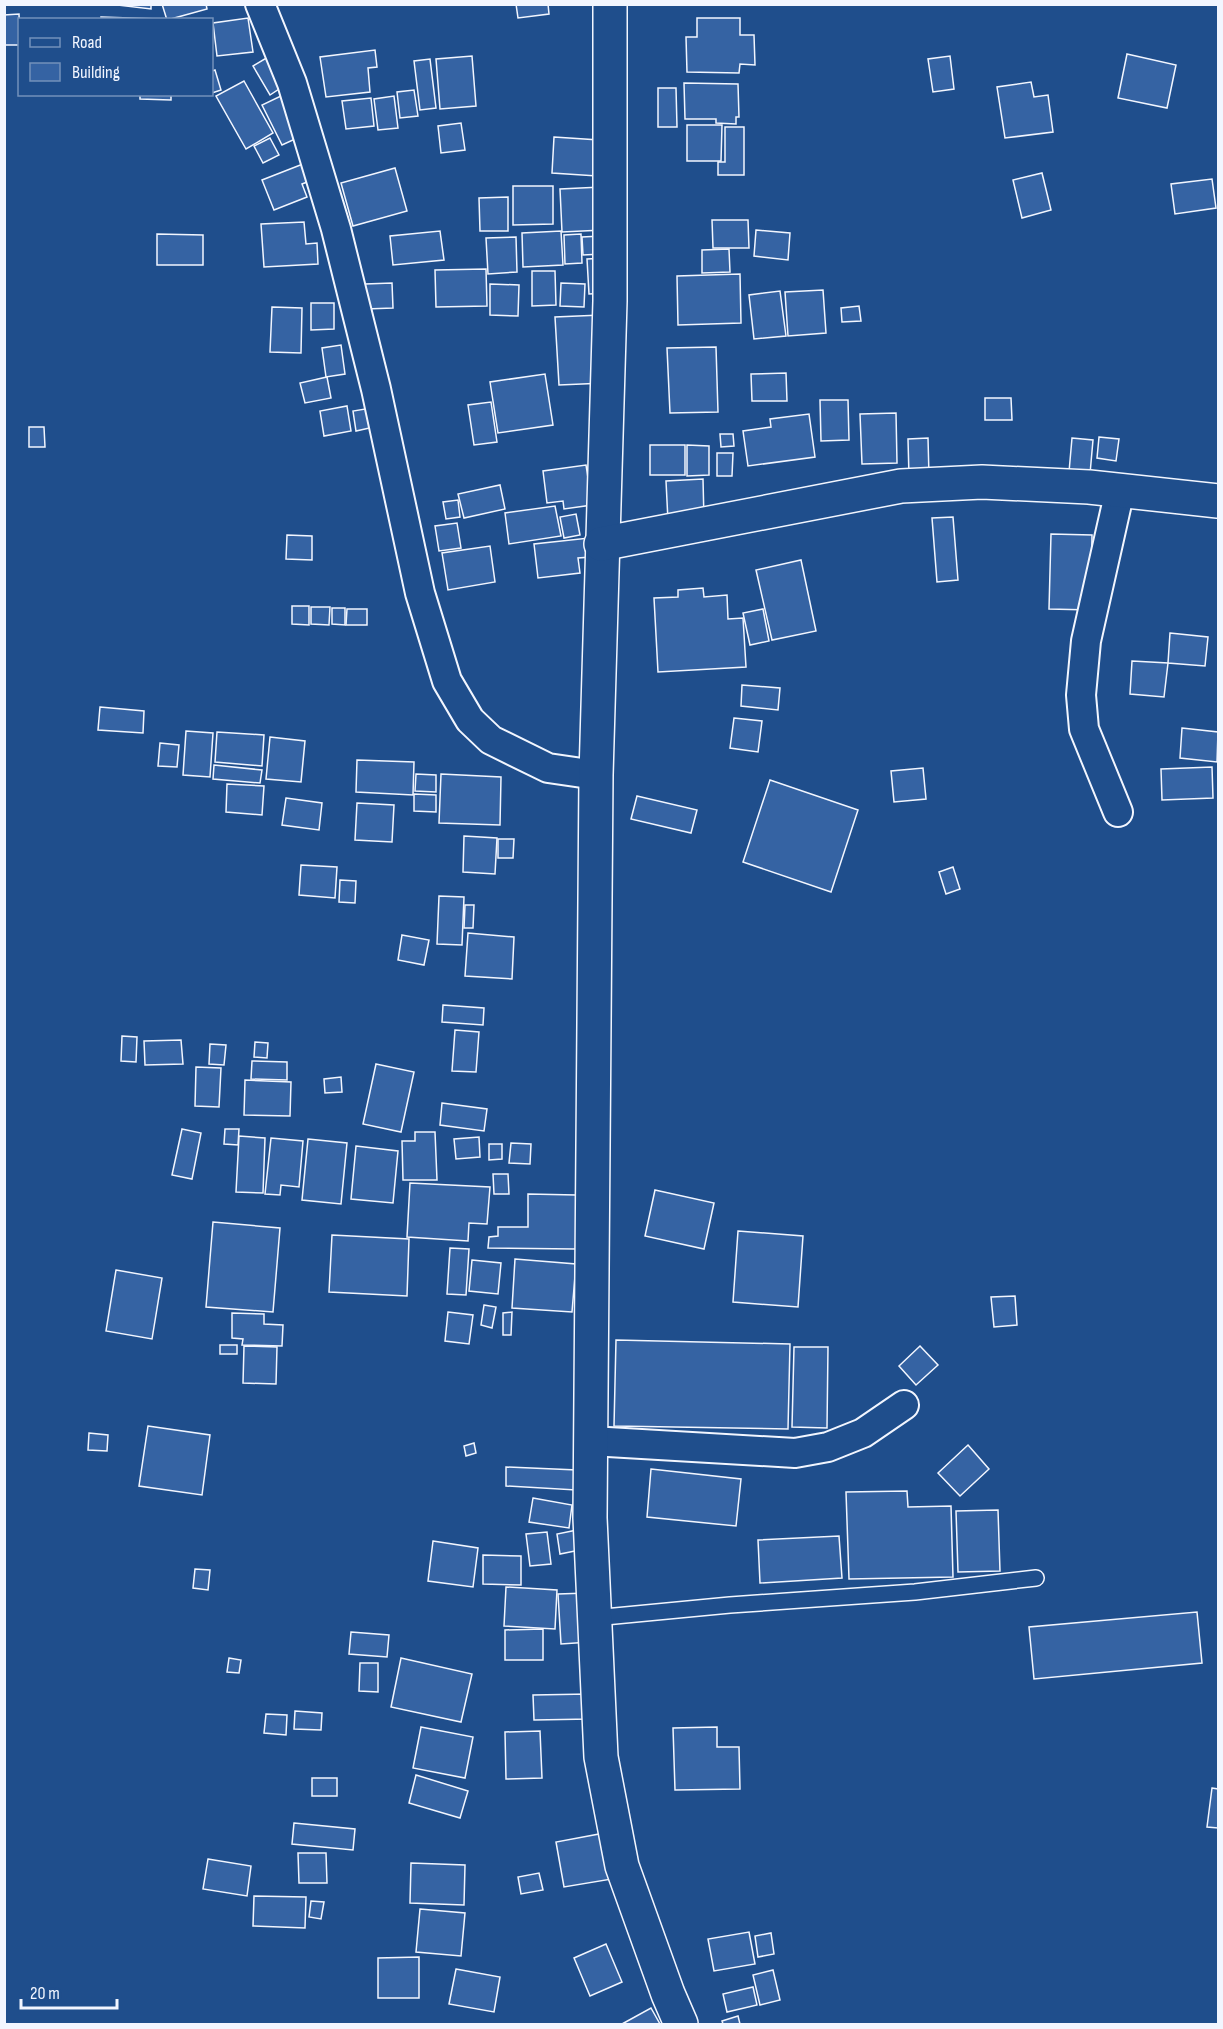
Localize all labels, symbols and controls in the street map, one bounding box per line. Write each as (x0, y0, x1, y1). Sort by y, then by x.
legend (18, 18, 213, 96)
text: Road (72, 32, 102, 53)
text: Building (72, 62, 120, 83)
scale bar (21, 1972, 117, 2010)
text: 20 m (30, 1983, 60, 2004)

